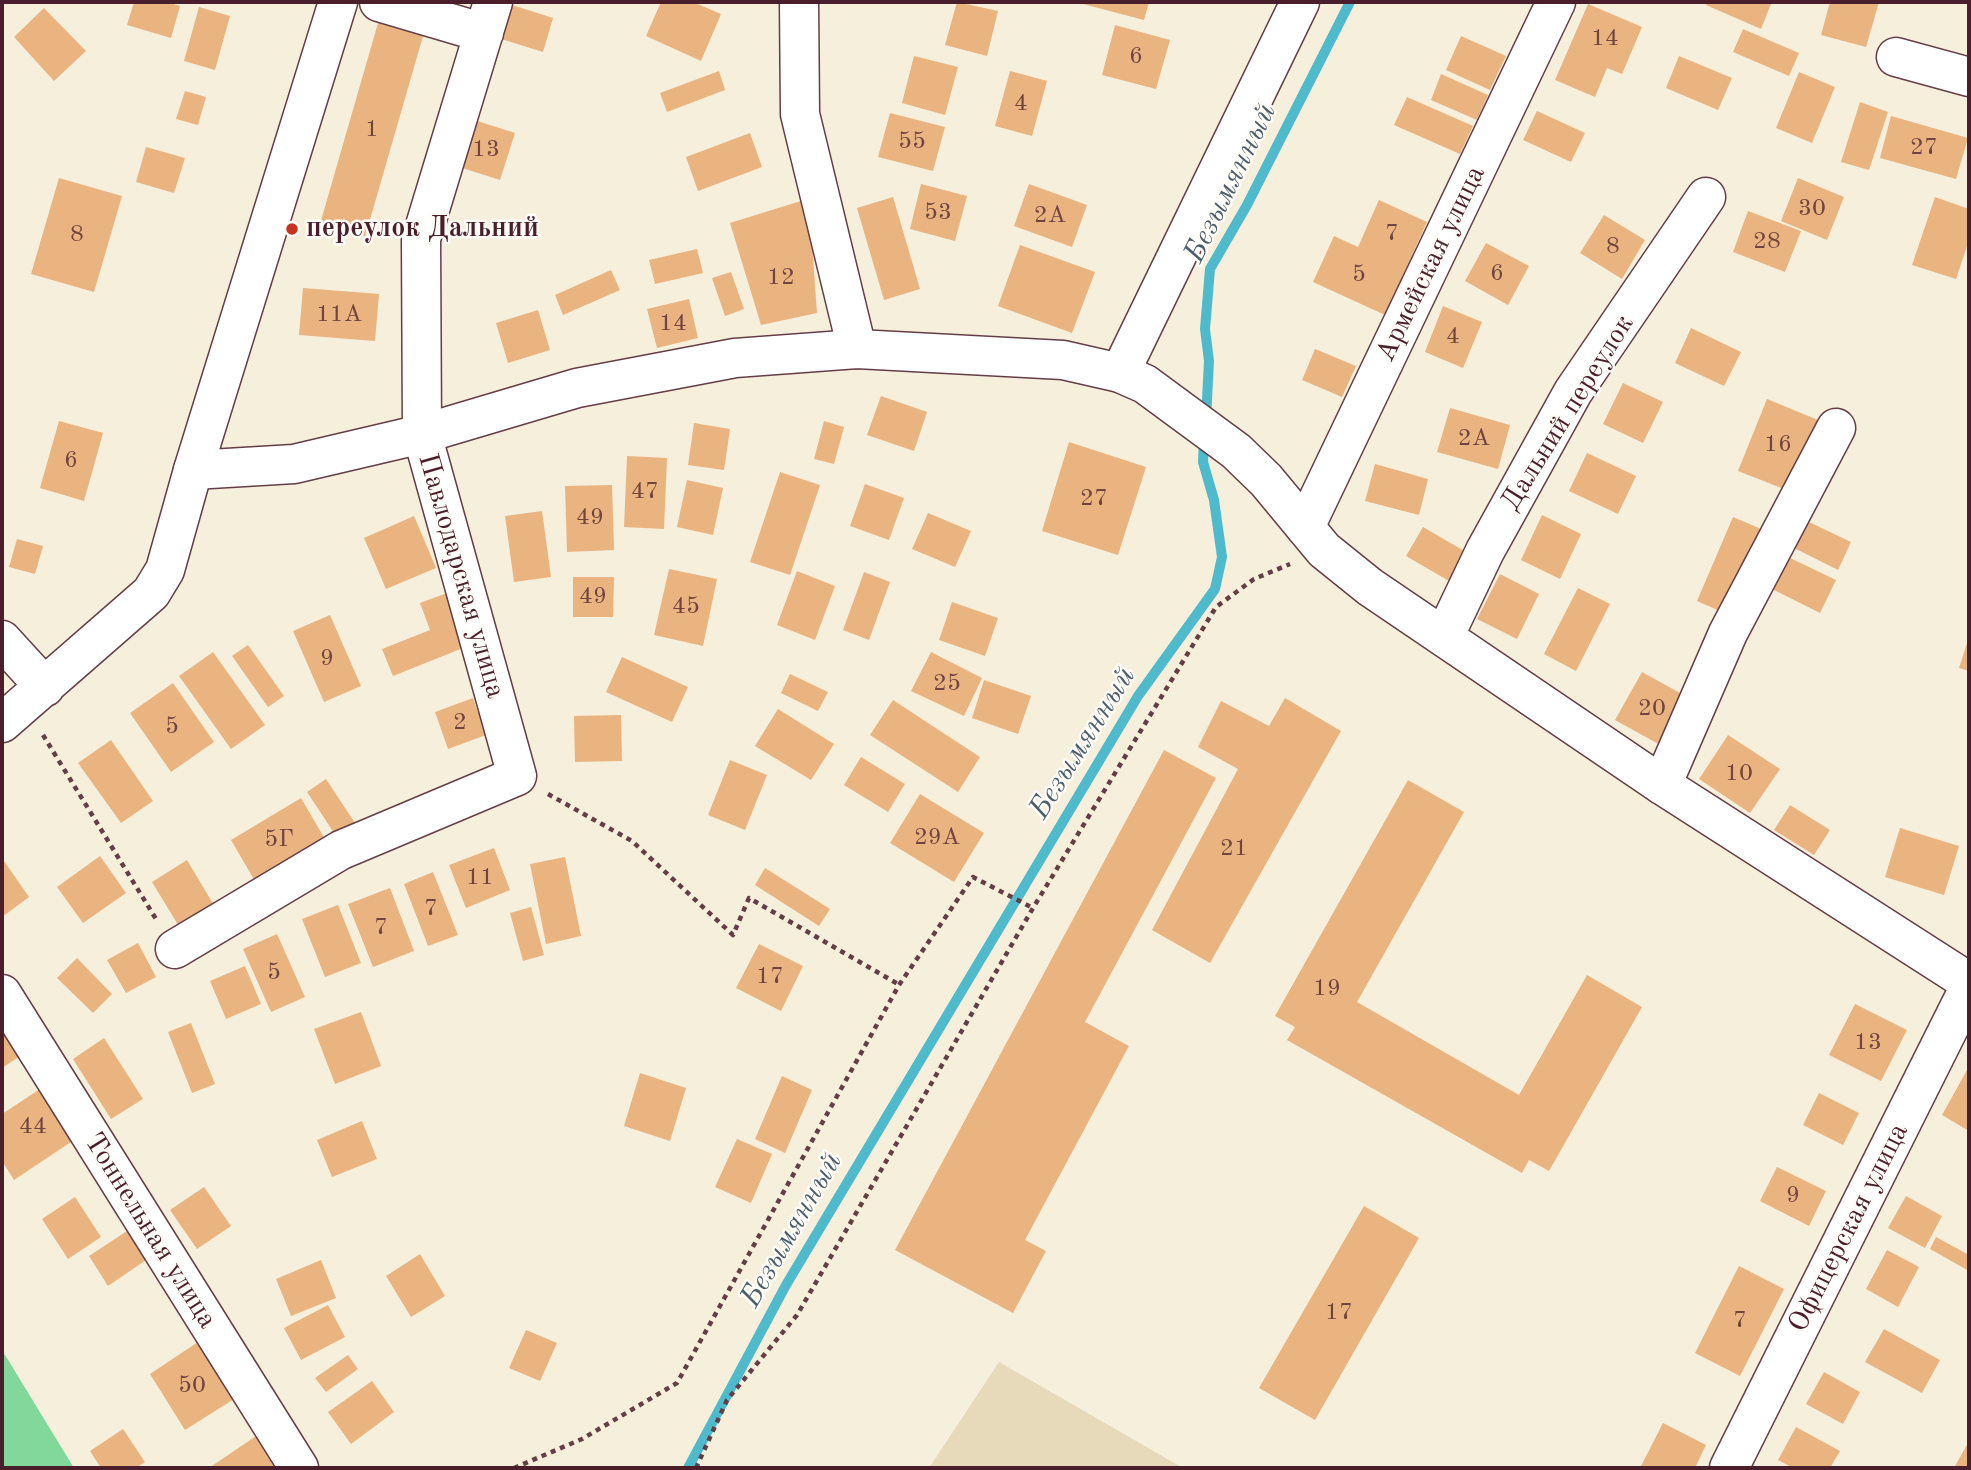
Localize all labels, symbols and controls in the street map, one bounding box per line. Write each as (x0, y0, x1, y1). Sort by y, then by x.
house number: 14 (1591, 25, 1619, 53)
house number: 6 (1129, 43, 1143, 71)
house number: 4 (1014, 90, 1028, 118)
water label: Безымянный (1177, 98, 1285, 268)
house number: 1 (365, 116, 379, 144)
house number: 55 (898, 128, 926, 156)
house number: 27 (1910, 134, 1938, 162)
house number: 13 (472, 136, 500, 164)
street label: Армейская улица (1369, 160, 1493, 368)
house number: 30 (1798, 195, 1826, 223)
house number: 53 (924, 199, 952, 227)
house number: 2А (1034, 202, 1066, 230)
place label: переулок Дальний (306, 212, 539, 246)
house number: 7 (1385, 220, 1399, 248)
house number: 8 (70, 221, 84, 249)
marker: переулок Дальний (284, 221, 300, 237)
house number: 28 (1753, 228, 1781, 256)
house number: 8 (1606, 233, 1620, 261)
house number: 6 (1490, 260, 1504, 288)
house number: 5 (1352, 261, 1366, 289)
house number: 12 (767, 264, 795, 292)
house number: 11А (316, 301, 362, 329)
street label: Дальний переулок (1494, 309, 1642, 517)
house number: 14 (659, 310, 687, 338)
house number: 4 (1446, 323, 1460, 351)
house number: 2А (1458, 425, 1490, 453)
house number: 16 (1764, 431, 1792, 459)
house number: 6 (64, 447, 78, 475)
street label: Павлодарская улица (410, 450, 512, 702)
house number: 47 (631, 478, 659, 506)
house number: 27 (1080, 485, 1108, 513)
house number: 49 (576, 504, 604, 532)
house number: 49 (579, 583, 607, 611)
house number: 45 (672, 593, 700, 621)
house number: 9 (320, 645, 334, 673)
water label: Безымянный (1022, 660, 1144, 826)
house number: 25 (933, 670, 961, 698)
house number: 20 (1638, 695, 1666, 723)
house number: 2 (453, 709, 467, 737)
house number: 5 (165, 713, 179, 741)
house number: 10 (1725, 760, 1753, 788)
house number: 29А (914, 824, 960, 852)
house number: 5Г (264, 826, 294, 854)
house number: 21 (1220, 835, 1248, 863)
house number: 11 (466, 864, 494, 892)
house number: 7 (424, 895, 438, 923)
house number: 7 (374, 914, 388, 942)
house number: 5 (267, 959, 281, 987)
house number: 17 (756, 963, 784, 991)
house number: 19 (1313, 975, 1341, 1003)
house number: 13 (1854, 1029, 1882, 1057)
house number: 44 (19, 1113, 47, 1141)
street label: Офицерская улица (1782, 1118, 1916, 1338)
street label: Тоннельная улица (76, 1127, 224, 1335)
water label: Безымянный (733, 1146, 851, 1314)
house number: 9 (1786, 1182, 1800, 1210)
house number: 17 (1325, 1299, 1353, 1327)
house number: 7 (1733, 1307, 1747, 1335)
house number: 50 (178, 1372, 206, 1400)

